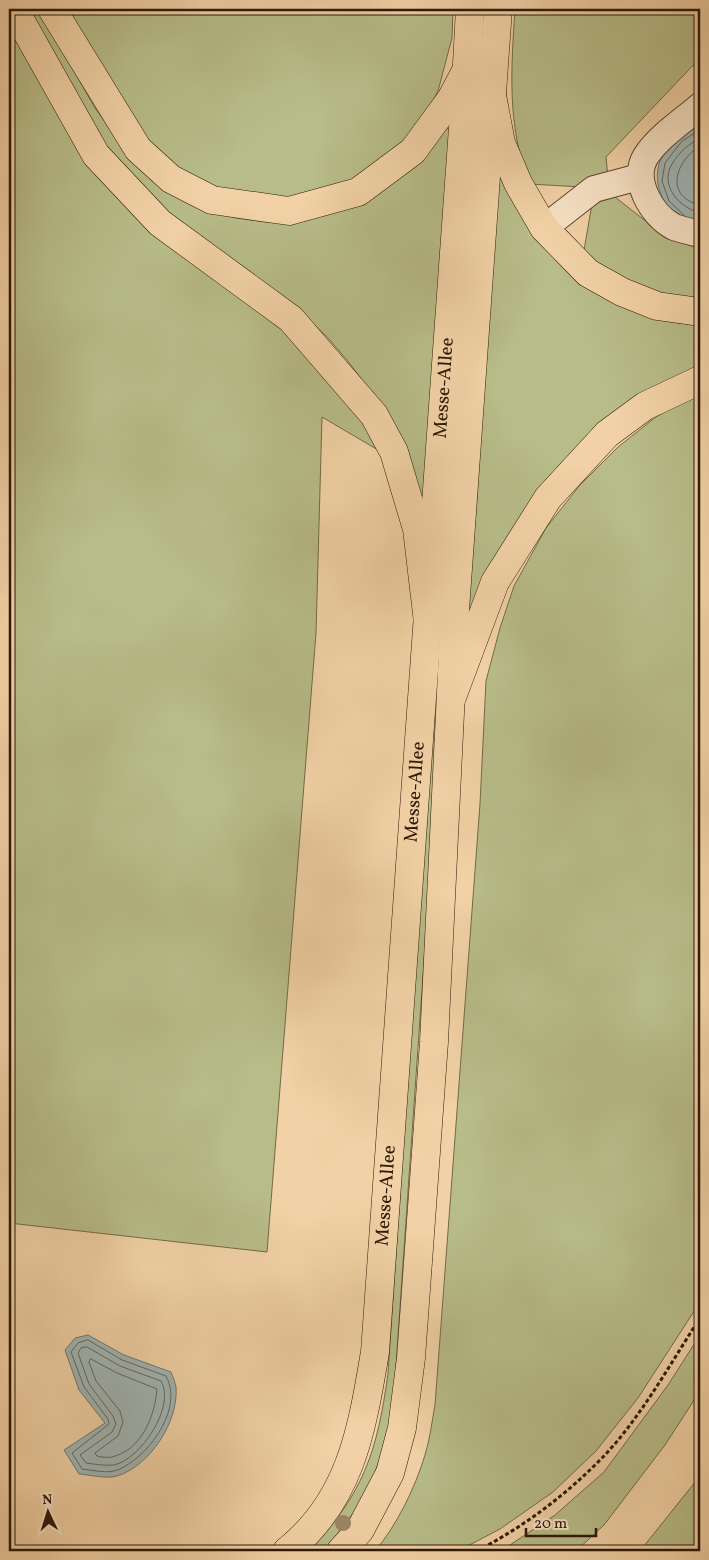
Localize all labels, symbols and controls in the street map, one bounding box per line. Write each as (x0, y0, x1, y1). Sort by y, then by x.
street label: Messe-Allee (428, 336, 461, 439)
street label: Messe-Allee (399, 740, 432, 843)
street label: Messe-Allee (370, 1144, 403, 1247)
north arrow (22, 1488, 72, 1538)
text: N (41, 1491, 53, 1510)
scale bar (526, 1505, 596, 1537)
text: 20 m (534, 1514, 567, 1535)

